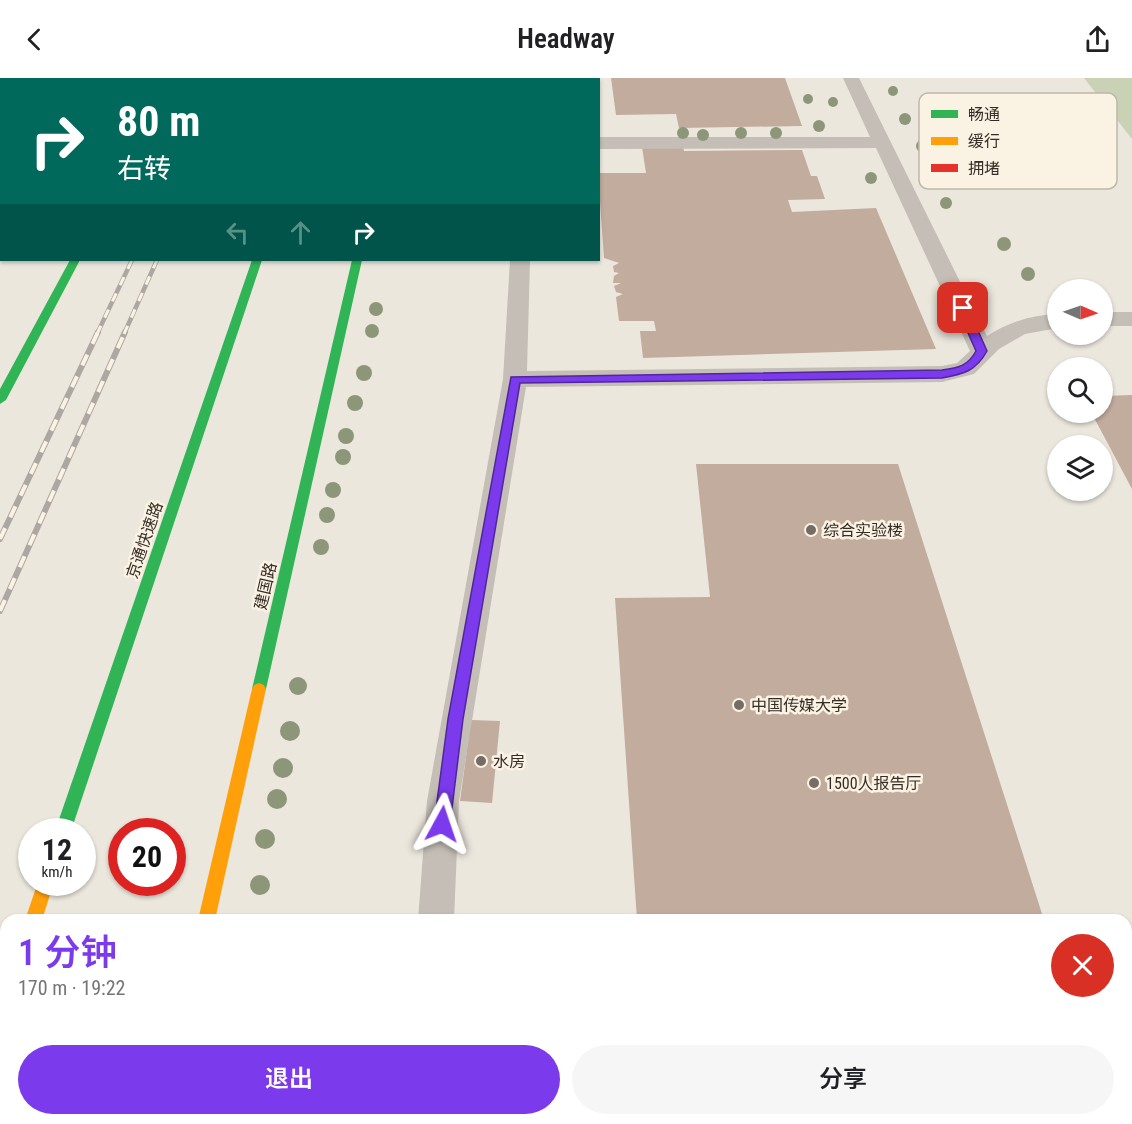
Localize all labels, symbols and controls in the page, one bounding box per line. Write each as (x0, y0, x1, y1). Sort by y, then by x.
icon: back (18, 23, 51, 56)
text: Headway (517, 23, 615, 55)
icon: share (1081, 23, 1114, 56)
legend (919, 93, 1117, 189)
text: 80 m (117, 97, 200, 146)
icon: right (18, 102, 96, 180)
text: 畅通 (968, 105, 1000, 124)
text: 缓行 (968, 132, 1000, 151)
text: 右转 (117, 153, 171, 185)
text: 拥堵 (968, 159, 1000, 178)
icon: left (221, 216, 254, 249)
icon: ahead (284, 216, 317, 249)
icon: right (347, 216, 380, 249)
north arrow (1047, 279, 1113, 345)
map controls (1047, 279, 1113, 501)
pin (937, 282, 988, 333)
icon: arrive (946, 291, 979, 324)
button: search (1047, 357, 1113, 423)
button: layers (1047, 435, 1113, 501)
street label: 京通快速路 (122, 499, 166, 581)
place label: 综合实验楼 (823, 521, 903, 540)
marker: 综合实验楼 (804, 523, 818, 537)
street label: 建国路 (251, 561, 280, 612)
place label: 中国传媒大学 (751, 696, 847, 715)
marker: 中国传媒大学 (732, 698, 746, 712)
place label: 水房 (493, 752, 525, 771)
marker: 水房 (474, 754, 488, 768)
place label: 1500人报告厅 (826, 774, 922, 793)
marker: 1500人报告厅 (807, 776, 821, 790)
position arrow (410, 792, 474, 856)
speed limit sign: 20 (108, 818, 186, 896)
text: 12 (42, 832, 72, 867)
text: km/h (42, 863, 72, 881)
text: 1 分钟 (18, 932, 116, 974)
button: close (1051, 934, 1114, 997)
text: 170 m · 19:22 (18, 976, 125, 1000)
button: 退出 (18, 1045, 560, 1114)
button: 分享 (572, 1045, 1114, 1114)

